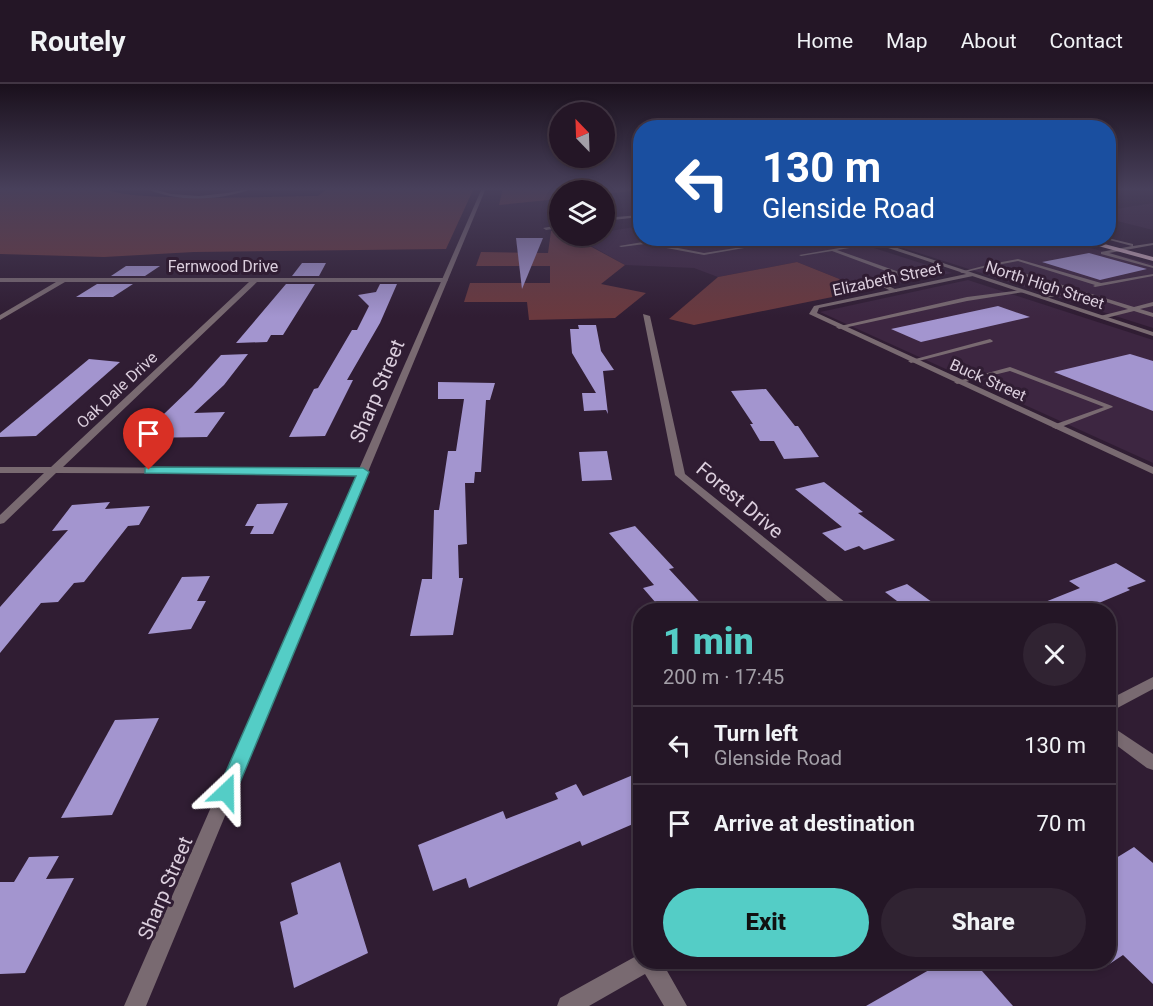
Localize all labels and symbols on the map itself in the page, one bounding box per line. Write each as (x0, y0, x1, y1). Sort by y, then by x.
north arrow (549, 102, 615, 168)
street label: Fernwood Drive (168, 257, 278, 276)
street label: North High Street (983, 257, 1107, 313)
street label: Elizabeth Street (831, 258, 943, 300)
street label: Sharp Street (345, 336, 409, 446)
street label: Oak Dale Drive (73, 348, 161, 432)
street label: Buck Street (947, 355, 1029, 405)
pin (123, 408, 174, 470)
street label: Forest Drive (692, 457, 788, 543)
position arrow (194, 760, 258, 824)
street label: Sharp Street (133, 833, 197, 943)

